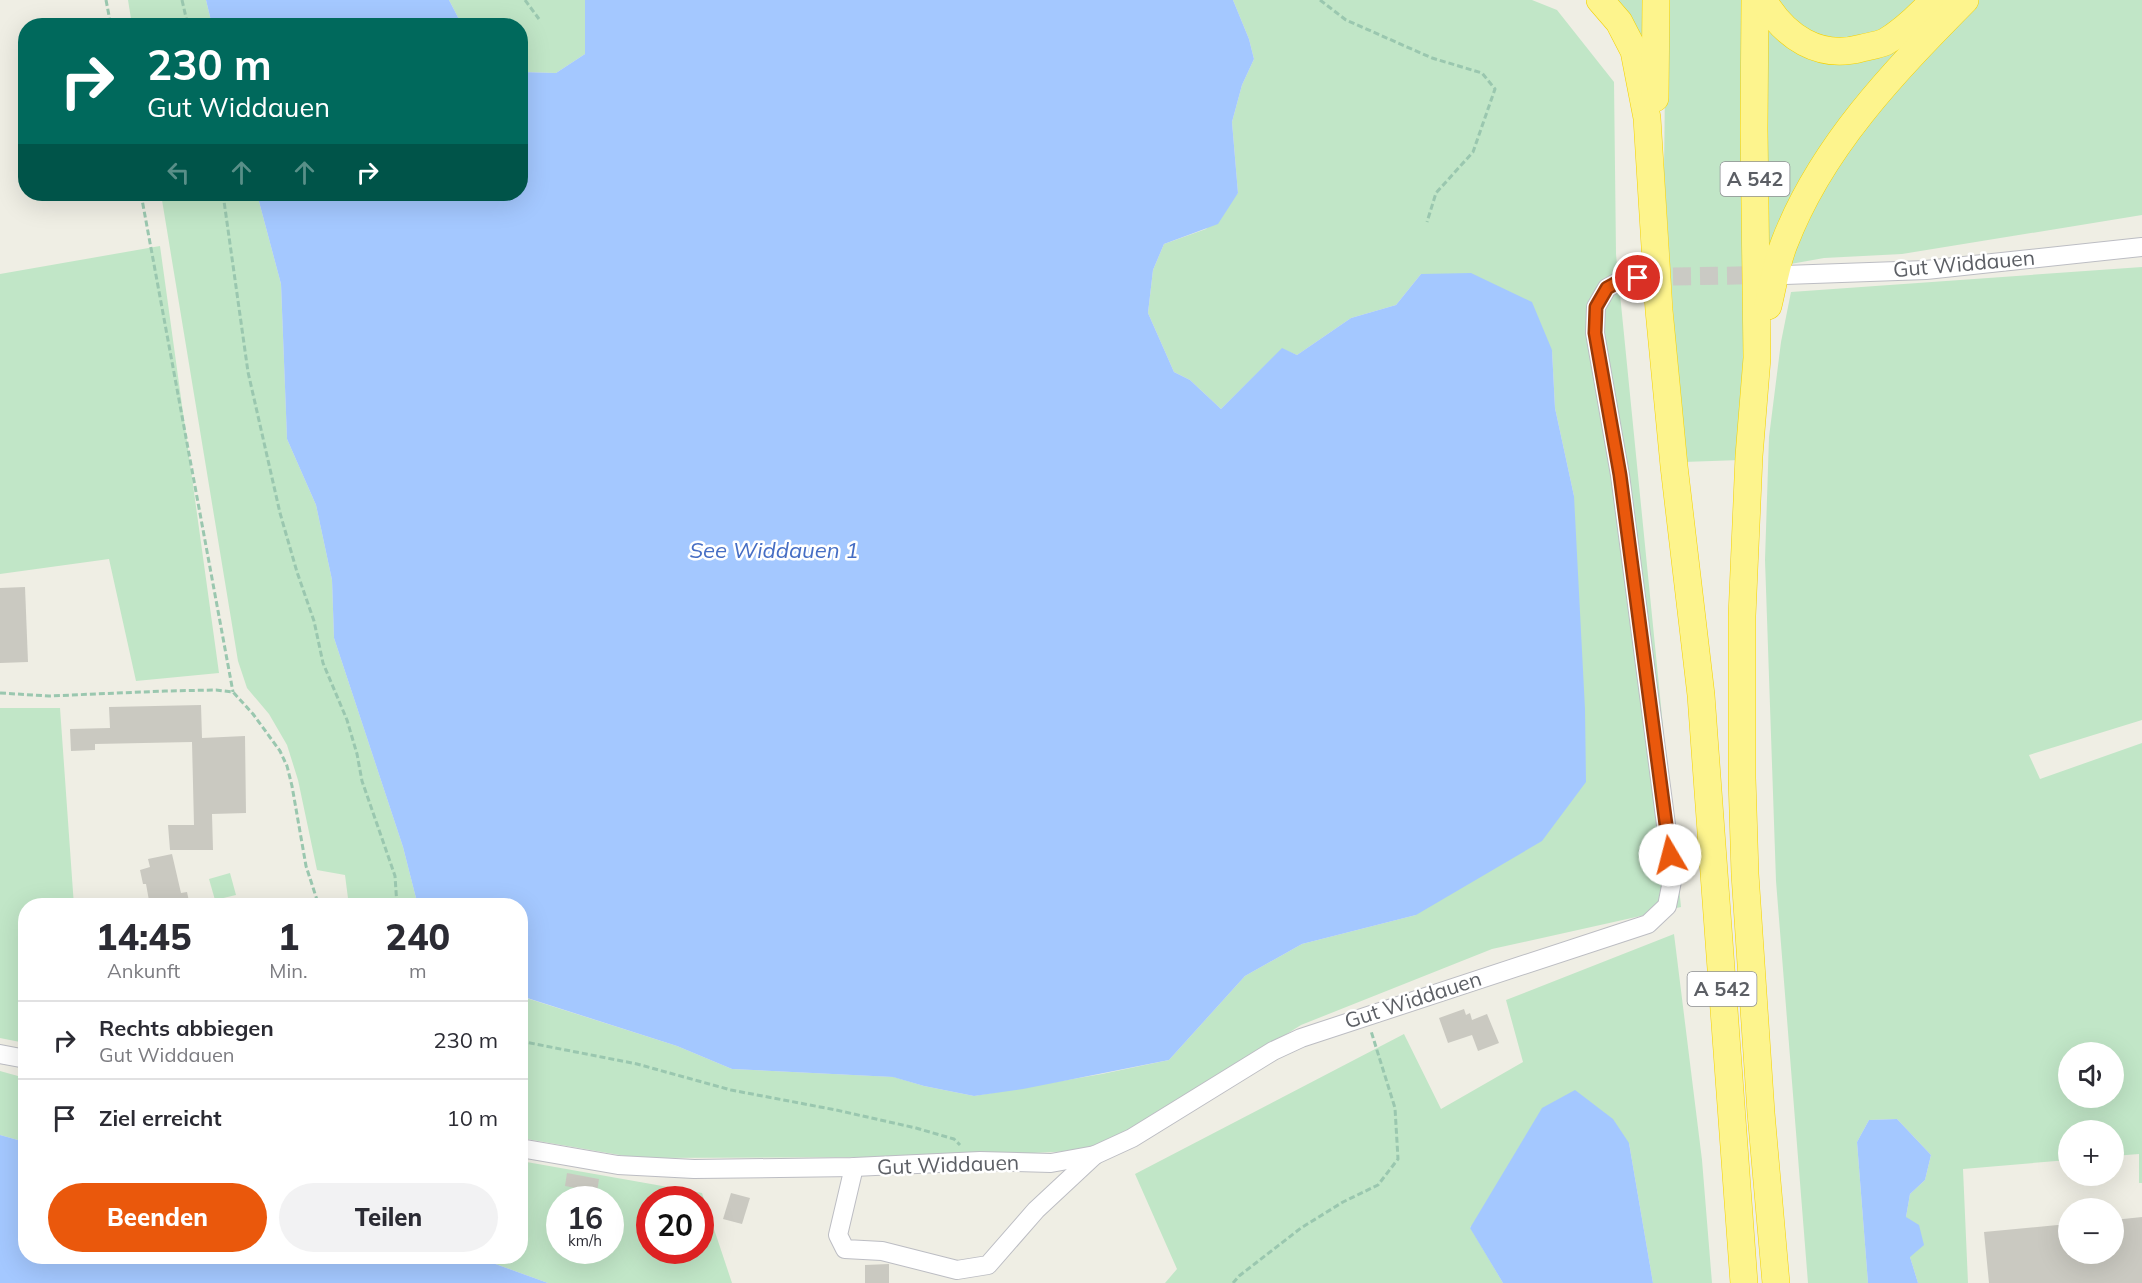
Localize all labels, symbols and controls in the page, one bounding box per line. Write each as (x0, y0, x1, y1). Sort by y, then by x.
text: 230 m (147, 38, 272, 91)
icon: right (48, 42, 126, 120)
text: Gut Widdauen (147, 90, 330, 124)
icon: left (162, 156, 195, 189)
icon: ahead (225, 156, 258, 189)
icon: ahead (288, 156, 321, 189)
icon: right (351, 156, 384, 189)
road number: A 542 (1720, 162, 1790, 196)
street label: Gut Widdauen (1892, 244, 2036, 282)
pin (1612, 252, 1663, 303)
icon: arrive (1621, 261, 1654, 294)
water label: See Widdauen 1 (689, 536, 859, 564)
position arrow (1638, 823, 1702, 887)
text: 14:45 (96, 914, 192, 959)
text: 1 (278, 914, 299, 959)
text: 240 (385, 914, 450, 959)
text: Ankunft (107, 958, 180, 983)
text: Min. (269, 958, 308, 983)
text: m (409, 958, 427, 983)
street label: Gut Widdauen (1341, 965, 1484, 1033)
road number: A 542 (1688, 972, 1756, 1006)
text: Rechts abbiegen (99, 1014, 274, 1042)
icon: right (48, 1024, 81, 1057)
text: 230 m (433, 1026, 498, 1054)
text: Gut Widdauen (99, 1042, 235, 1067)
map controls (2058, 1042, 2124, 1264)
button: sound (2058, 1042, 2124, 1108)
icon: arrive (48, 1102, 81, 1135)
text: Ziel erreicht (99, 1104, 222, 1132)
text: 10 m (447, 1104, 498, 1132)
button: + (2058, 1120, 2124, 1186)
street label: Gut Widdauen (876, 1149, 1020, 1179)
button: Beenden (48, 1183, 267, 1252)
button: Teilen (279, 1183, 498, 1252)
speed limit sign: 20 (636, 1186, 714, 1264)
button: − (2058, 1198, 2124, 1264)
text: 16 (567, 1199, 603, 1237)
text: km/h (568, 1231, 602, 1250)

